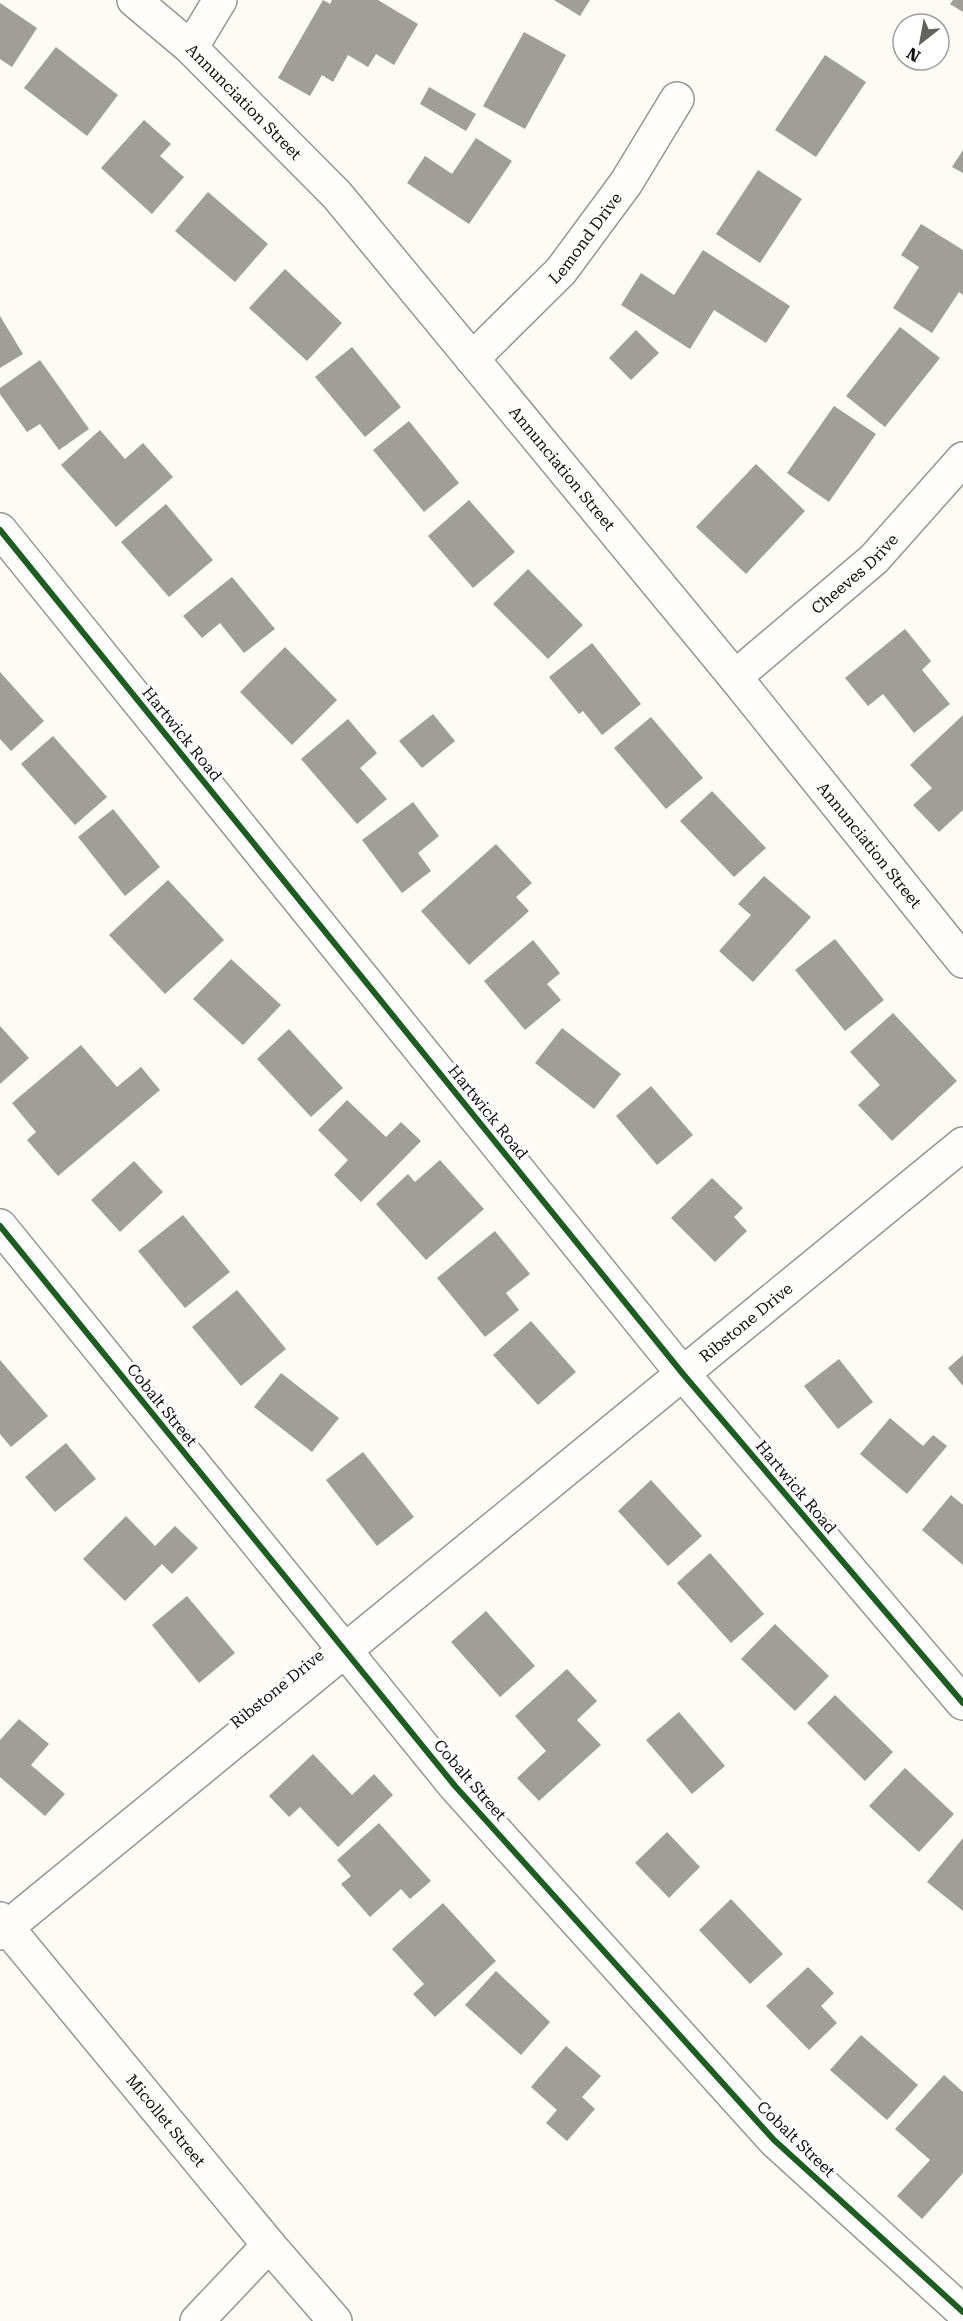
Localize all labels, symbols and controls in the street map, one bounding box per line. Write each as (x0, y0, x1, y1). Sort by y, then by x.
north arrow (891, 12, 951, 72)
street label: Annunciation Street (183, 40, 306, 164)
text: N (903, 43, 924, 66)
street label: Lemond Drive (544, 188, 626, 288)
street label: Annunciation Street (506, 402, 620, 534)
street label: Cheeves Drive (807, 529, 902, 618)
street label: Hartwick Road (138, 683, 226, 785)
street label: Annunciation Street (814, 778, 926, 912)
street label: Hartwick Road (444, 1061, 532, 1163)
street label: Ribstone Drive (695, 1278, 796, 1366)
street label: Cobalt Street (123, 1360, 201, 1450)
street label: Hartwick Road (752, 1437, 840, 1537)
street label: Ribstone Drive (226, 1645, 328, 1732)
street label: Cobalt Street (430, 1736, 510, 1824)
street label: Micollet Street (123, 2070, 210, 2170)
street label: Cobalt Street (753, 2097, 839, 2181)

